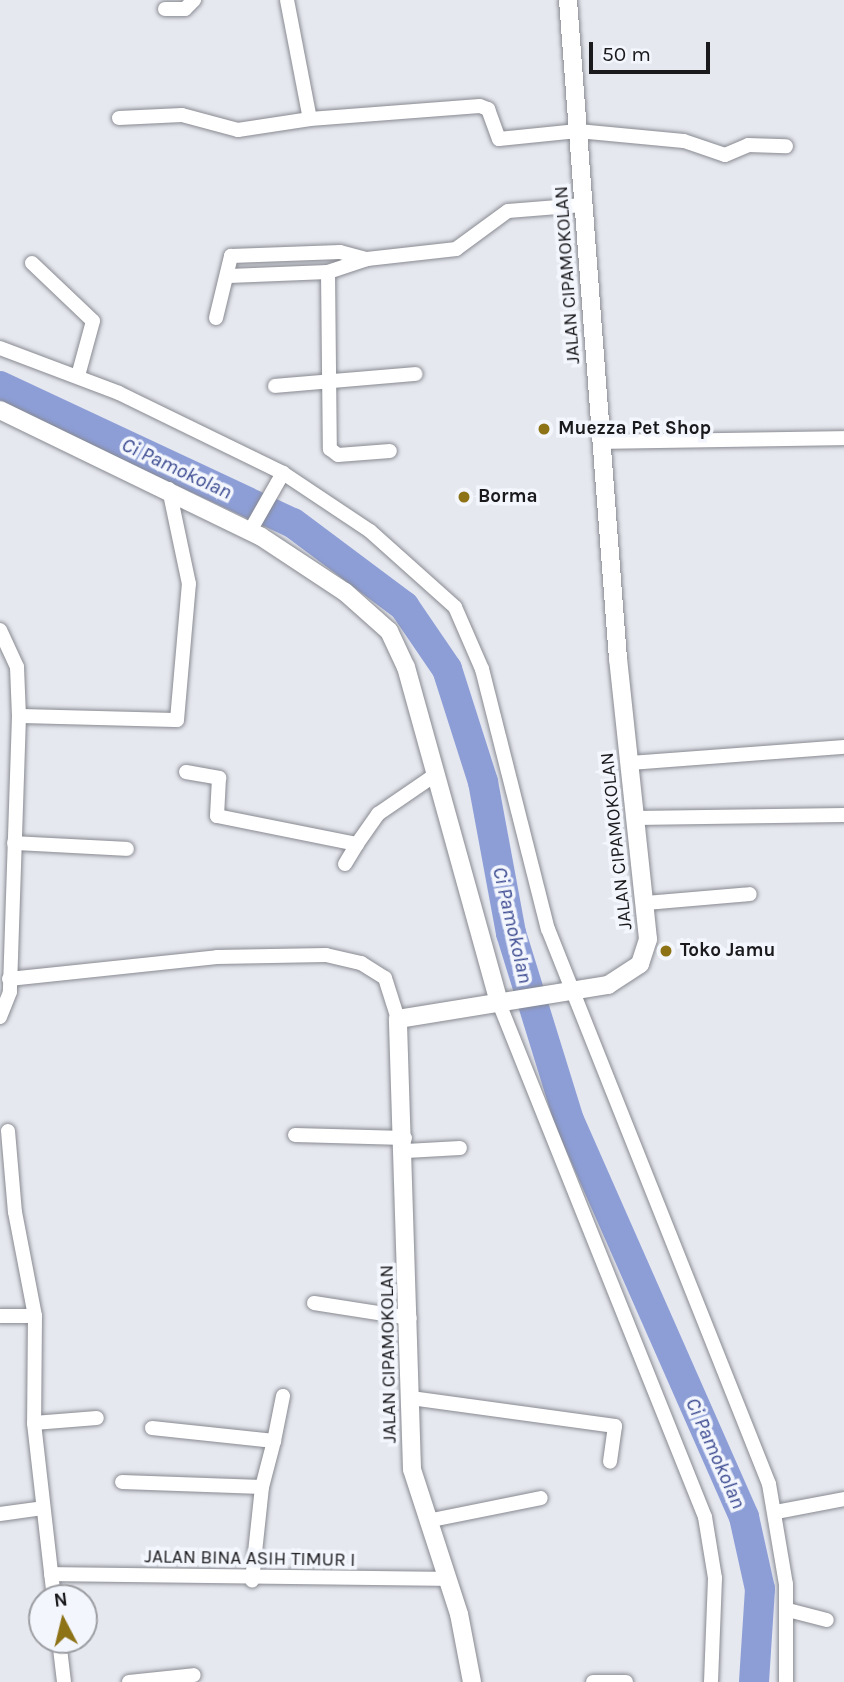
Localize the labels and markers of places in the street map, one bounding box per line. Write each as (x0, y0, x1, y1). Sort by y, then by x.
place label: Muezza Pet Shop (558, 418, 711, 440)
marker: Muezza Pet Shop (536, 421, 552, 437)
place label: Borma (478, 486, 538, 508)
marker: Borma (456, 489, 472, 505)
place label: Toko Jamu (680, 940, 775, 962)
marker: Toko Jamu (658, 943, 674, 959)

